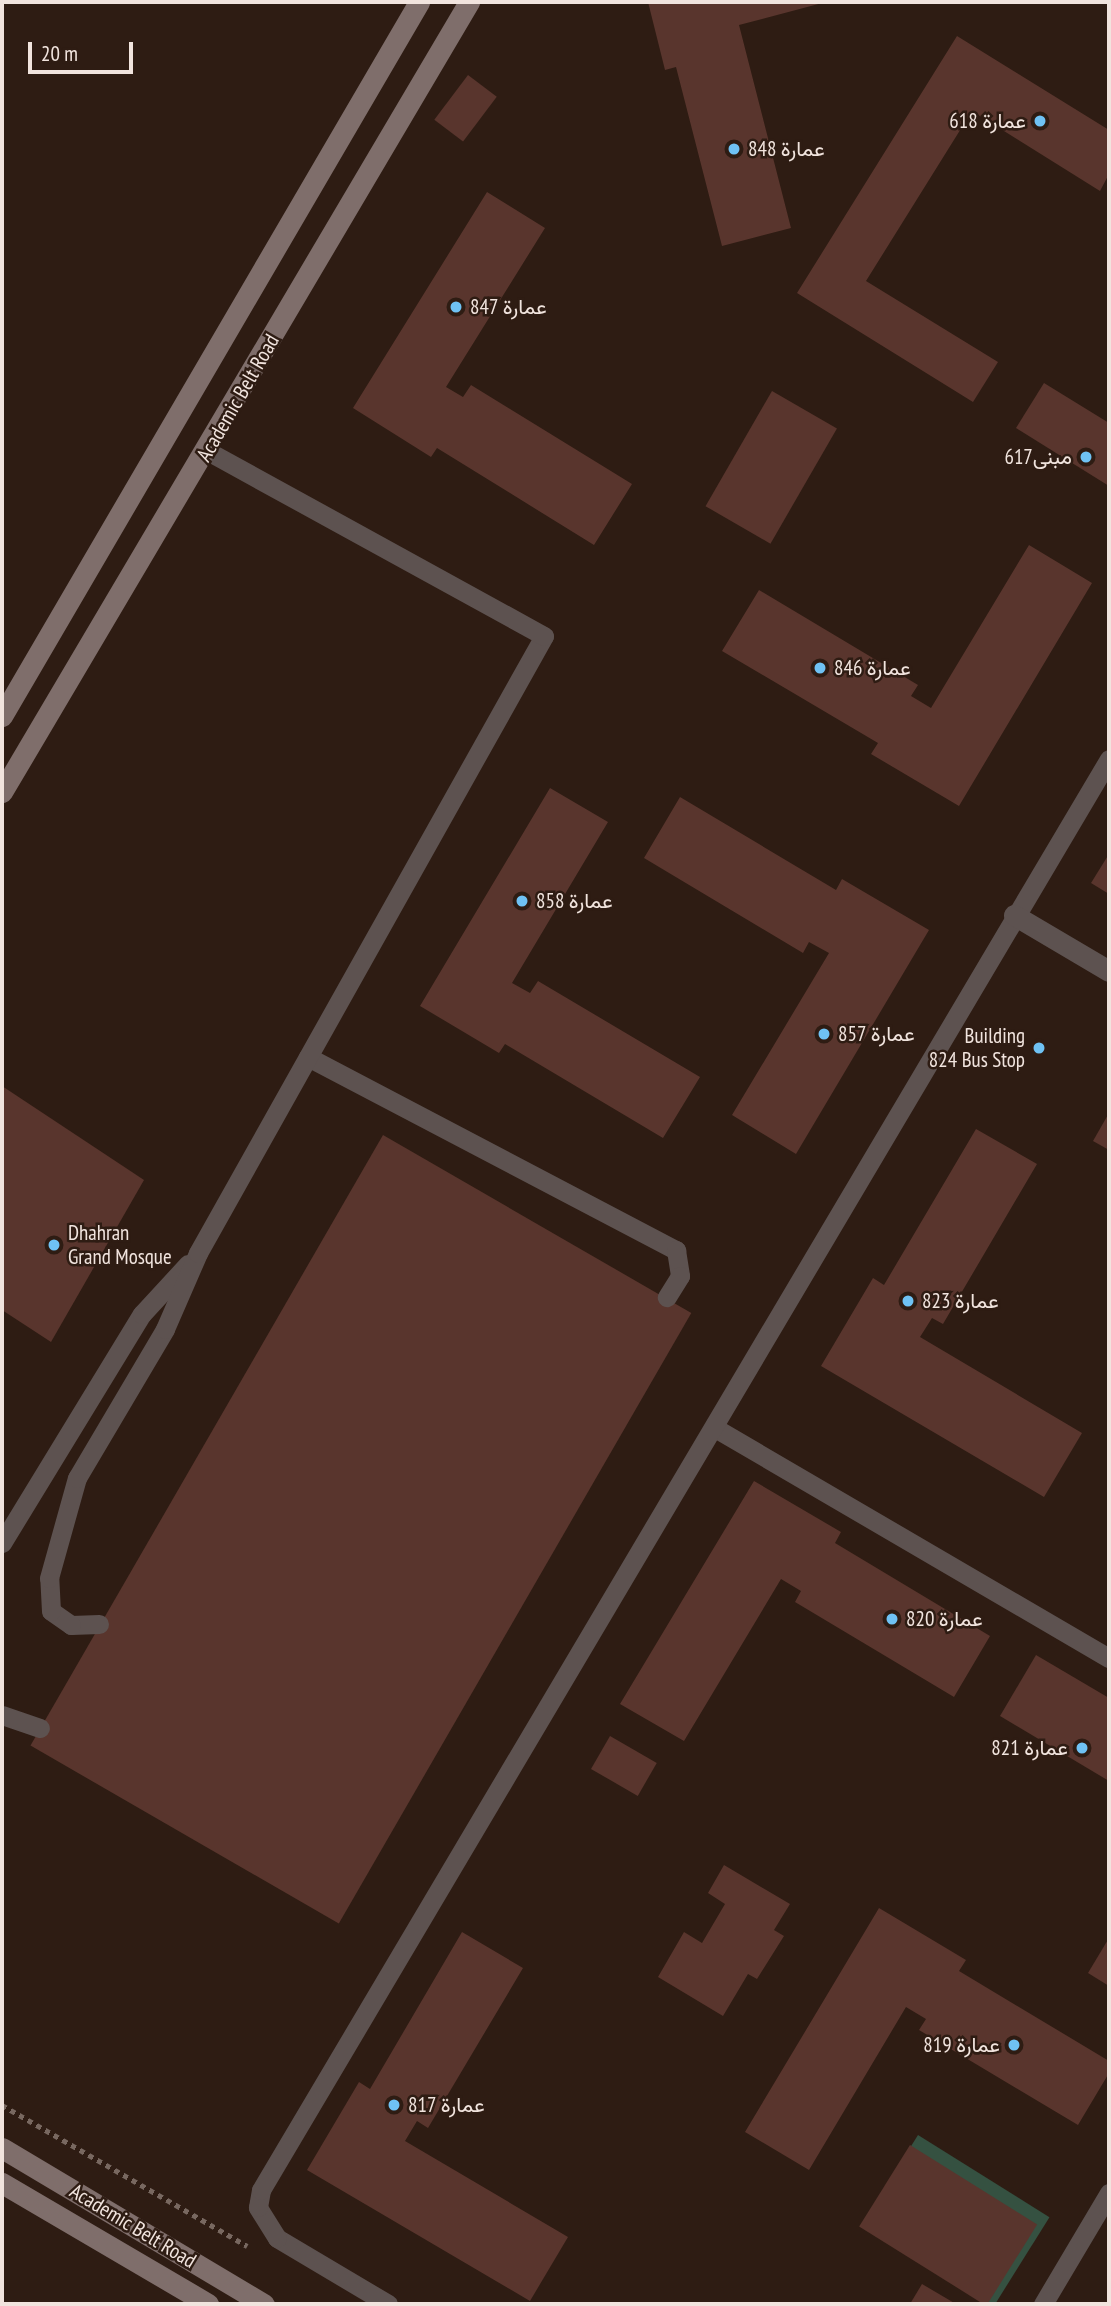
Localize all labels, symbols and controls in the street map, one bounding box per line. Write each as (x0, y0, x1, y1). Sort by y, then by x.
scale bar (32, 28, 136, 72)
text: 20 m (41, 40, 78, 67)
place label: عمارة 618 (949, 108, 1026, 134)
marker: عمارة 618 (1032, 113, 1048, 129)
place label: عمارة 848 (748, 136, 825, 162)
marker: عمارة 848 (726, 141, 742, 157)
place label: عمارة 847 (470, 294, 547, 320)
marker: عمارة 847 (448, 299, 464, 315)
street label: Academic Belt Road (191, 330, 285, 466)
place label: مبنى617 (1004, 444, 1072, 470)
marker: مبنى617 (1078, 449, 1094, 465)
place label: عمارة 846 (834, 655, 911, 681)
marker: عمارة 846 (812, 660, 828, 676)
place label: عمارة 858 (536, 888, 613, 914)
marker: عمارة 858 (514, 893, 530, 909)
place label: عمارة 857 (838, 1021, 915, 1047)
place label: Building 824 Bus Stop (929, 1023, 1025, 1073)
marker: عمارة 857 (816, 1026, 832, 1042)
marker: Building 824 Bus Stop (1031, 1040, 1047, 1056)
place label: Dhahran Grand Mosque (68, 1220, 172, 1270)
marker: Dhahran Grand Mosque (46, 1237, 62, 1253)
place label: عمارة 823 (922, 1288, 999, 1314)
marker: عمارة 823 (900, 1293, 916, 1309)
place label: عمارة 820 (906, 1606, 983, 1632)
marker: عمارة 820 (884, 1611, 900, 1627)
place label: عمارة 821 (991, 1735, 1068, 1761)
marker: عمارة 821 (1074, 1740, 1090, 1756)
place label: عمارة 819 (923, 2032, 1000, 2058)
marker: عمارة 819 (1006, 2037, 1022, 2053)
place label: عمارة 817 (408, 2092, 485, 2118)
marker: عمارة 817 (386, 2097, 402, 2113)
street label: Academic Belt Road (65, 2178, 201, 2274)

